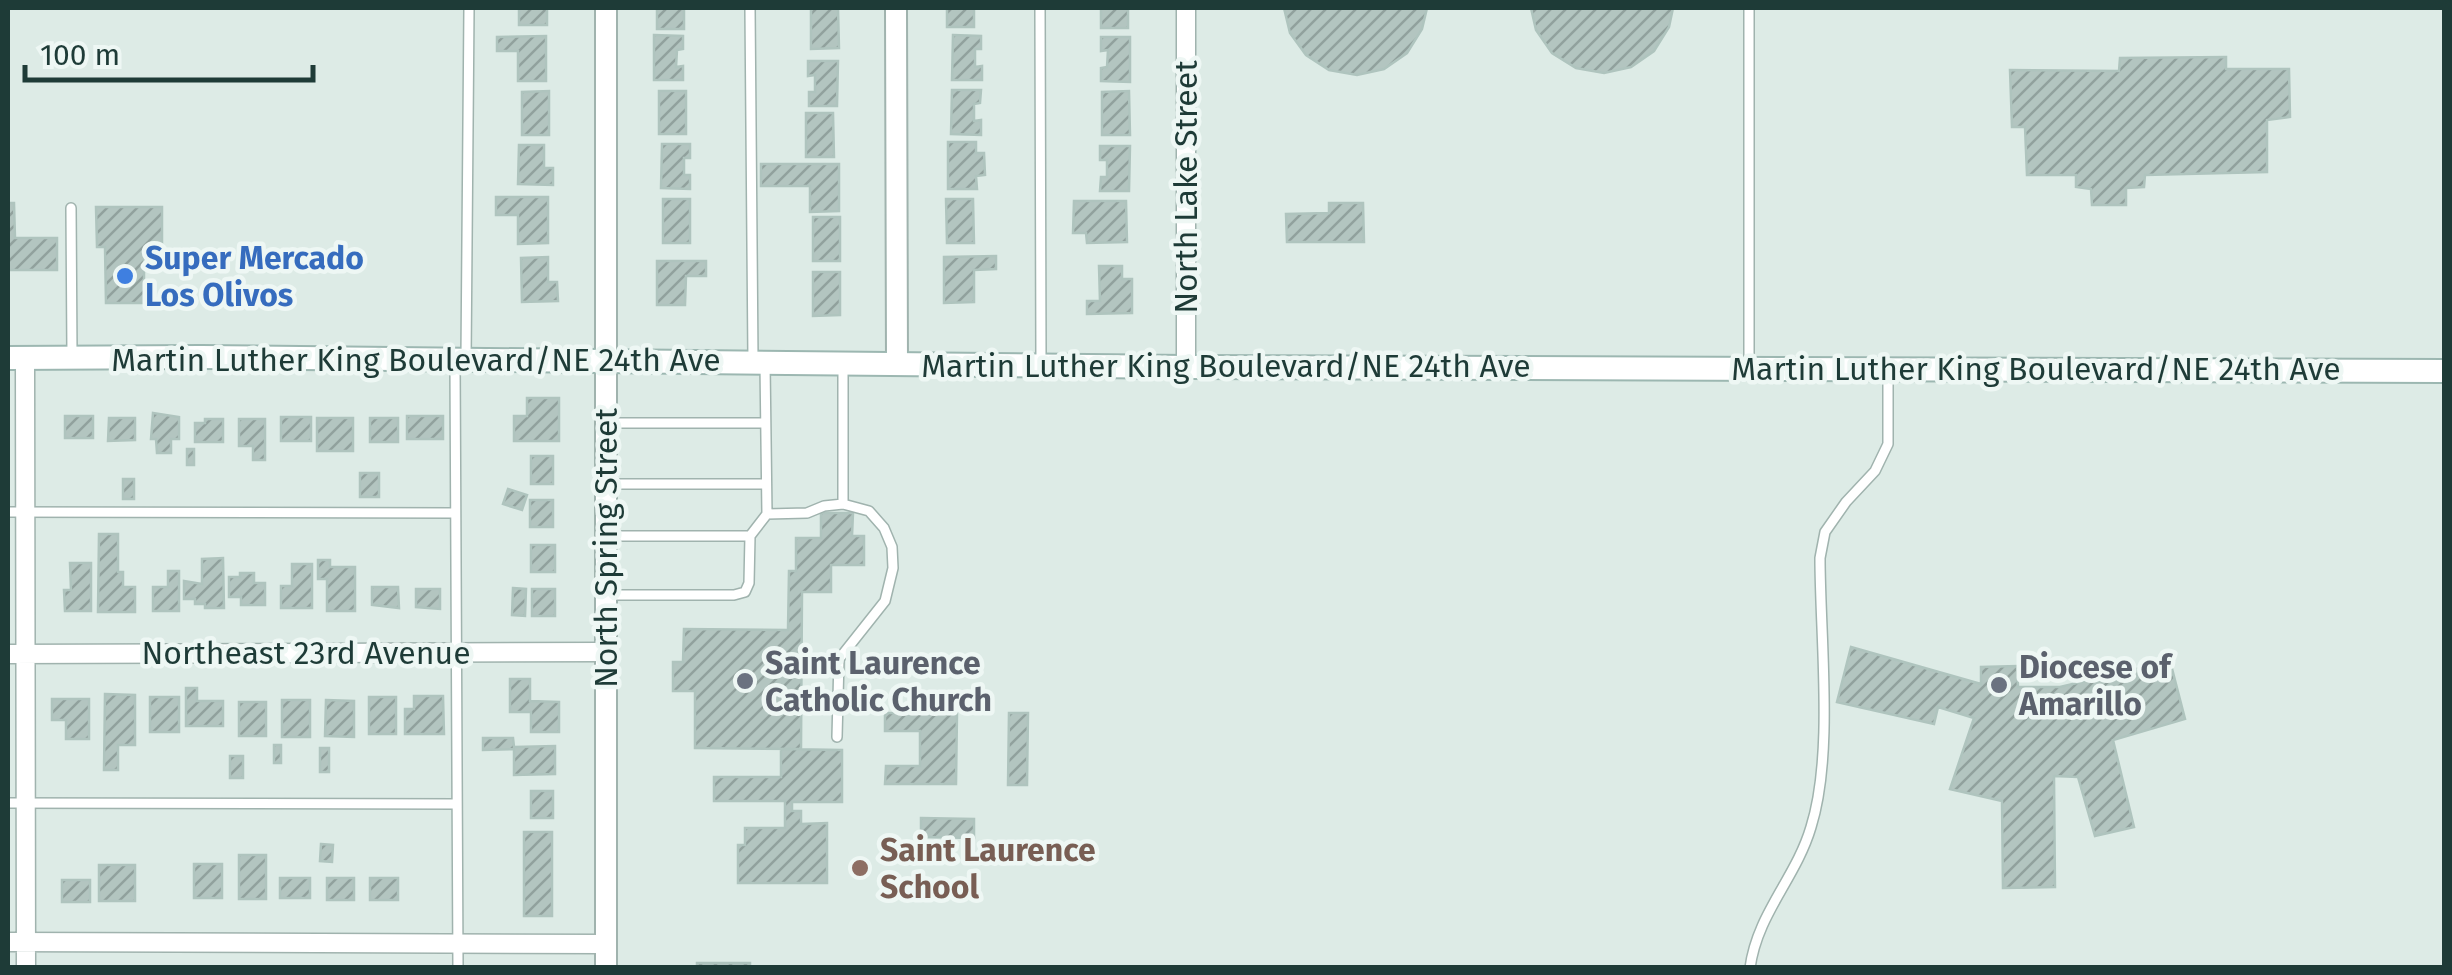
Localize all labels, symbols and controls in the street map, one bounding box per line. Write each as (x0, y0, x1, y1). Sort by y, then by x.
scale bar (25, 20, 312, 82)
text: 100 m (40, 37, 120, 73)
street label: North Lake Street (1167, 60, 1205, 314)
place label: Super Mercado Los Olivos (145, 239, 364, 314)
marker: Super Mercado Los Olivos (114, 265, 136, 287)
street label: Martin Luther King Boulevard/NE 24th Ave (111, 341, 721, 379)
street label: Martin Luther King Boulevard/NE 24th Ave (921, 347, 1531, 385)
street label: Martin Luther King Boulevard/NE 24th Ave (1731, 350, 2341, 388)
street label: North Spring Street (587, 407, 625, 688)
street label: Northeast 23rd Avenue (141, 634, 471, 672)
place label: Saint Laurence Catholic Church (765, 644, 992, 719)
place label: Diocese of Amarillo (2018, 648, 2173, 723)
marker: Saint Laurence Catholic Church (734, 670, 756, 692)
marker: Diocese of Amarillo (1988, 674, 2010, 696)
place label: Saint Laurence School (880, 831, 1096, 906)
marker: Saint Laurence School (849, 857, 871, 879)

